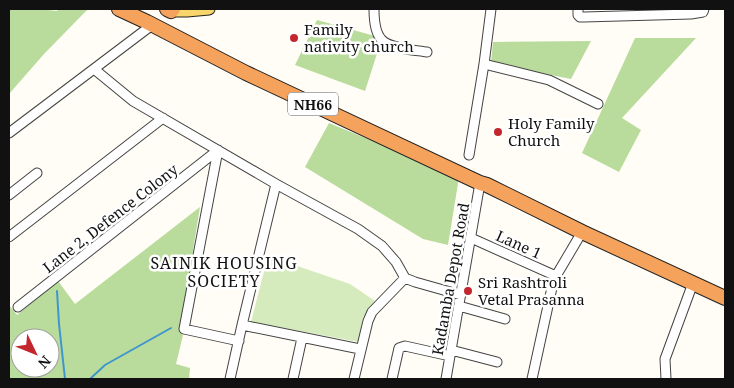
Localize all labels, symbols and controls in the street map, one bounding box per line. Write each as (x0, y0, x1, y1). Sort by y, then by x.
place label: Family nativity church (304, 19, 414, 56)
marker: Family nativity church (288, 32, 300, 44)
road number: NH66 (288, 92, 338, 116)
place label: Holy Family Church (508, 113, 595, 150)
marker: Holy Family Church (492, 126, 504, 138)
street label: Lane 2, Defence Colony (38, 159, 182, 277)
street label: Kadamba Depot Road (427, 201, 473, 357)
street label: Lane 1 (493, 225, 545, 263)
district label: SAINIK HOUSING SOCIETY (150, 252, 298, 292)
place label: Sri Rashtroli Vetal Prasanna (478, 272, 585, 309)
marker: Sri Rashtroli Vetal Prasanna (462, 285, 474, 297)
north arrow (10, 328, 60, 378)
text: N (34, 352, 56, 373)

